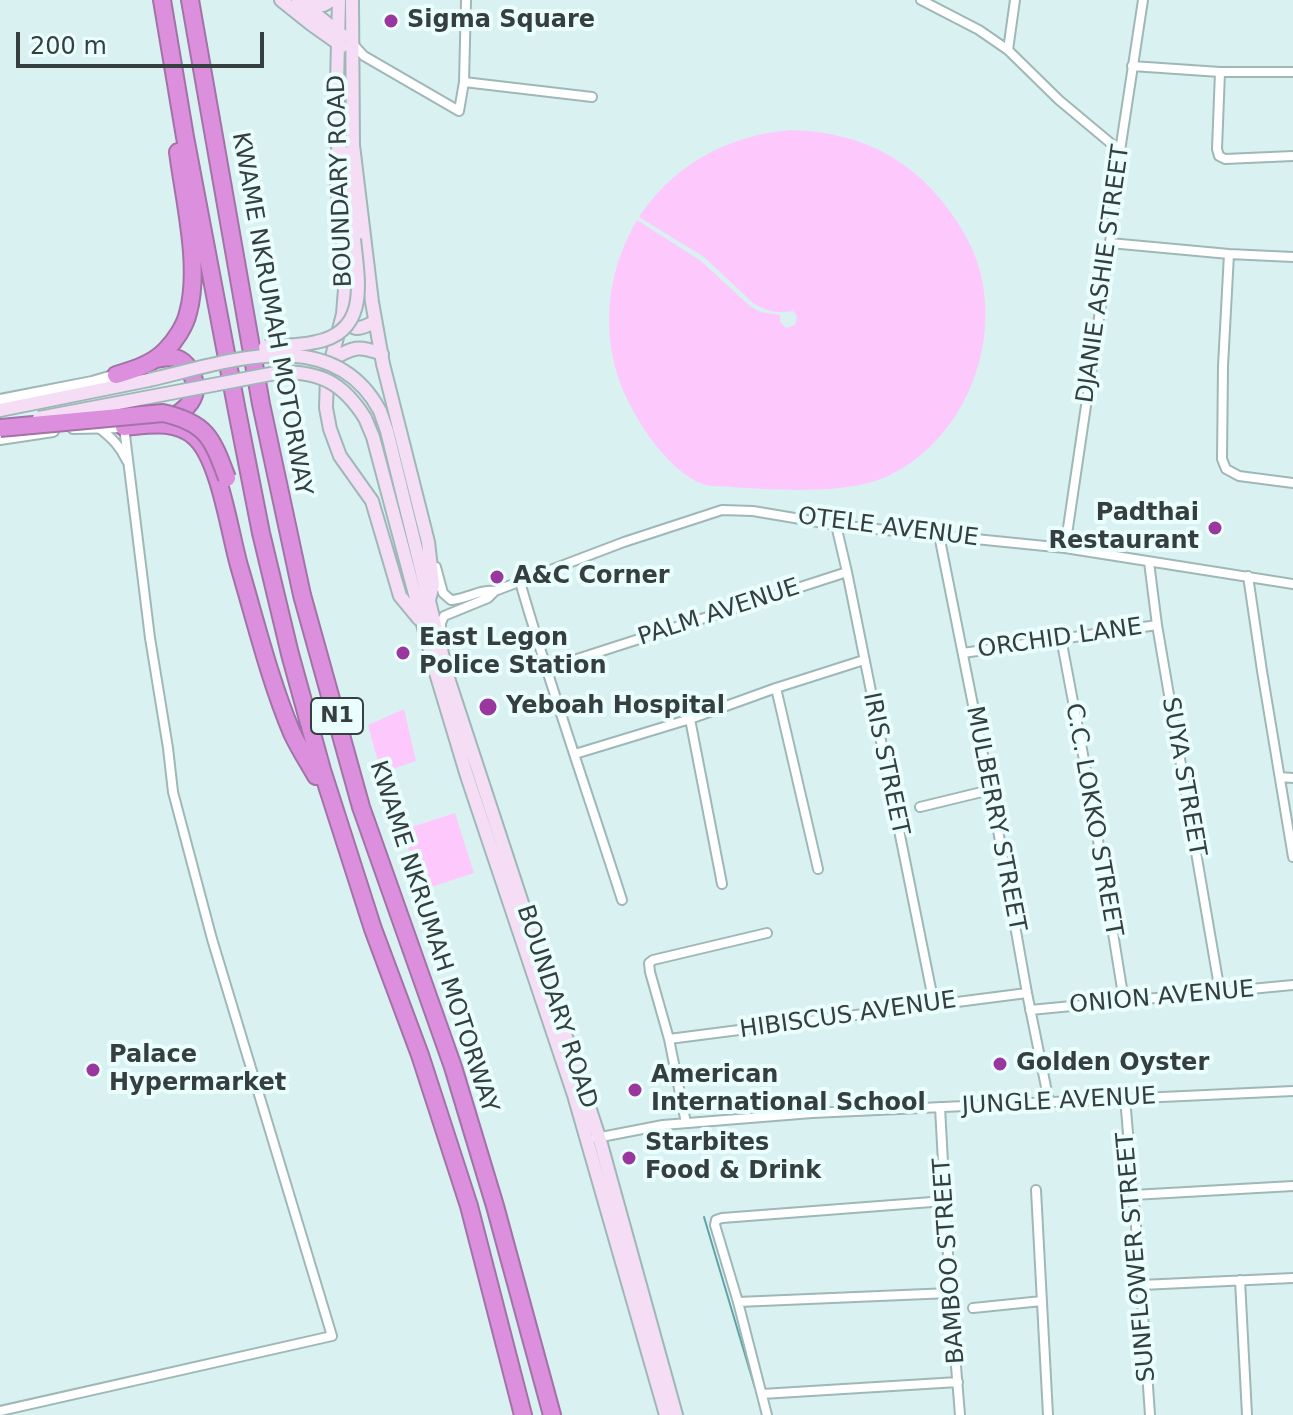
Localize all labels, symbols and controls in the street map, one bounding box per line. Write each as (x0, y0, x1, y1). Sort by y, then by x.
place label: Sigma Square (407, 7, 595, 35)
marker: Sigma Square (382, 12, 400, 30)
scale bar (20, 16, 268, 66)
text: 200 m (30, 32, 107, 60)
street label: BOUNDARY ROAD (323, 74, 359, 288)
street label: KWAME NKRUMAH MOTORWAY (225, 130, 317, 498)
street label: DJANIE ASHIE STREET (1072, 143, 1136, 405)
place label: Padthai Restaurant (1049, 500, 1199, 556)
street label: OTELE AVENUE (796, 503, 980, 553)
marker: Padthai Restaurant (1206, 519, 1224, 537)
place label: A&C Corner (513, 563, 670, 591)
marker: A&C Corner (488, 568, 506, 586)
street label: PALM AVENUE (635, 573, 803, 653)
street label: ORCHID LANE (976, 613, 1144, 665)
place label: East Legon Police Station (419, 625, 607, 681)
marker: East Legon Police Station (394, 644, 412, 662)
street label: IRIS STREET (856, 690, 914, 838)
place label: Yeboah Hospital (506, 693, 725, 721)
street label: SUYA STREET (1155, 695, 1211, 859)
marker: Yeboah Hospital (477, 696, 499, 718)
road number: N1 (311, 698, 363, 734)
street label: C.C. LOKKO STREET (1058, 701, 1128, 939)
street label: MULBERRY STREET (959, 704, 1031, 934)
street label: KWAME NKRUMAH MOTORWAY (362, 757, 504, 1117)
street label: BOUNDARY ROAD (509, 902, 603, 1112)
street label: ONION AVENUE (1068, 976, 1256, 1020)
street label: HIBISCUS AVENUE (738, 987, 958, 1045)
place label: Palace Hypermarket (109, 1042, 286, 1098)
place label: Golden Oyster (1016, 1050, 1209, 1078)
marker: Golden Oyster (991, 1055, 1009, 1073)
marker: Palace Hypermarket (84, 1061, 102, 1079)
place label: American International School (651, 1062, 926, 1118)
marker: American International School (626, 1081, 644, 1099)
street label: JUNGLE AVENUE (961, 1083, 1157, 1121)
place label: Starbites Food & Drink (645, 1130, 821, 1186)
street label: SUNFLOWER STREET (1112, 1131, 1162, 1383)
marker: Starbites Food & Drink (620, 1149, 638, 1167)
street label: BAMBOO STREET (928, 1157, 972, 1365)

